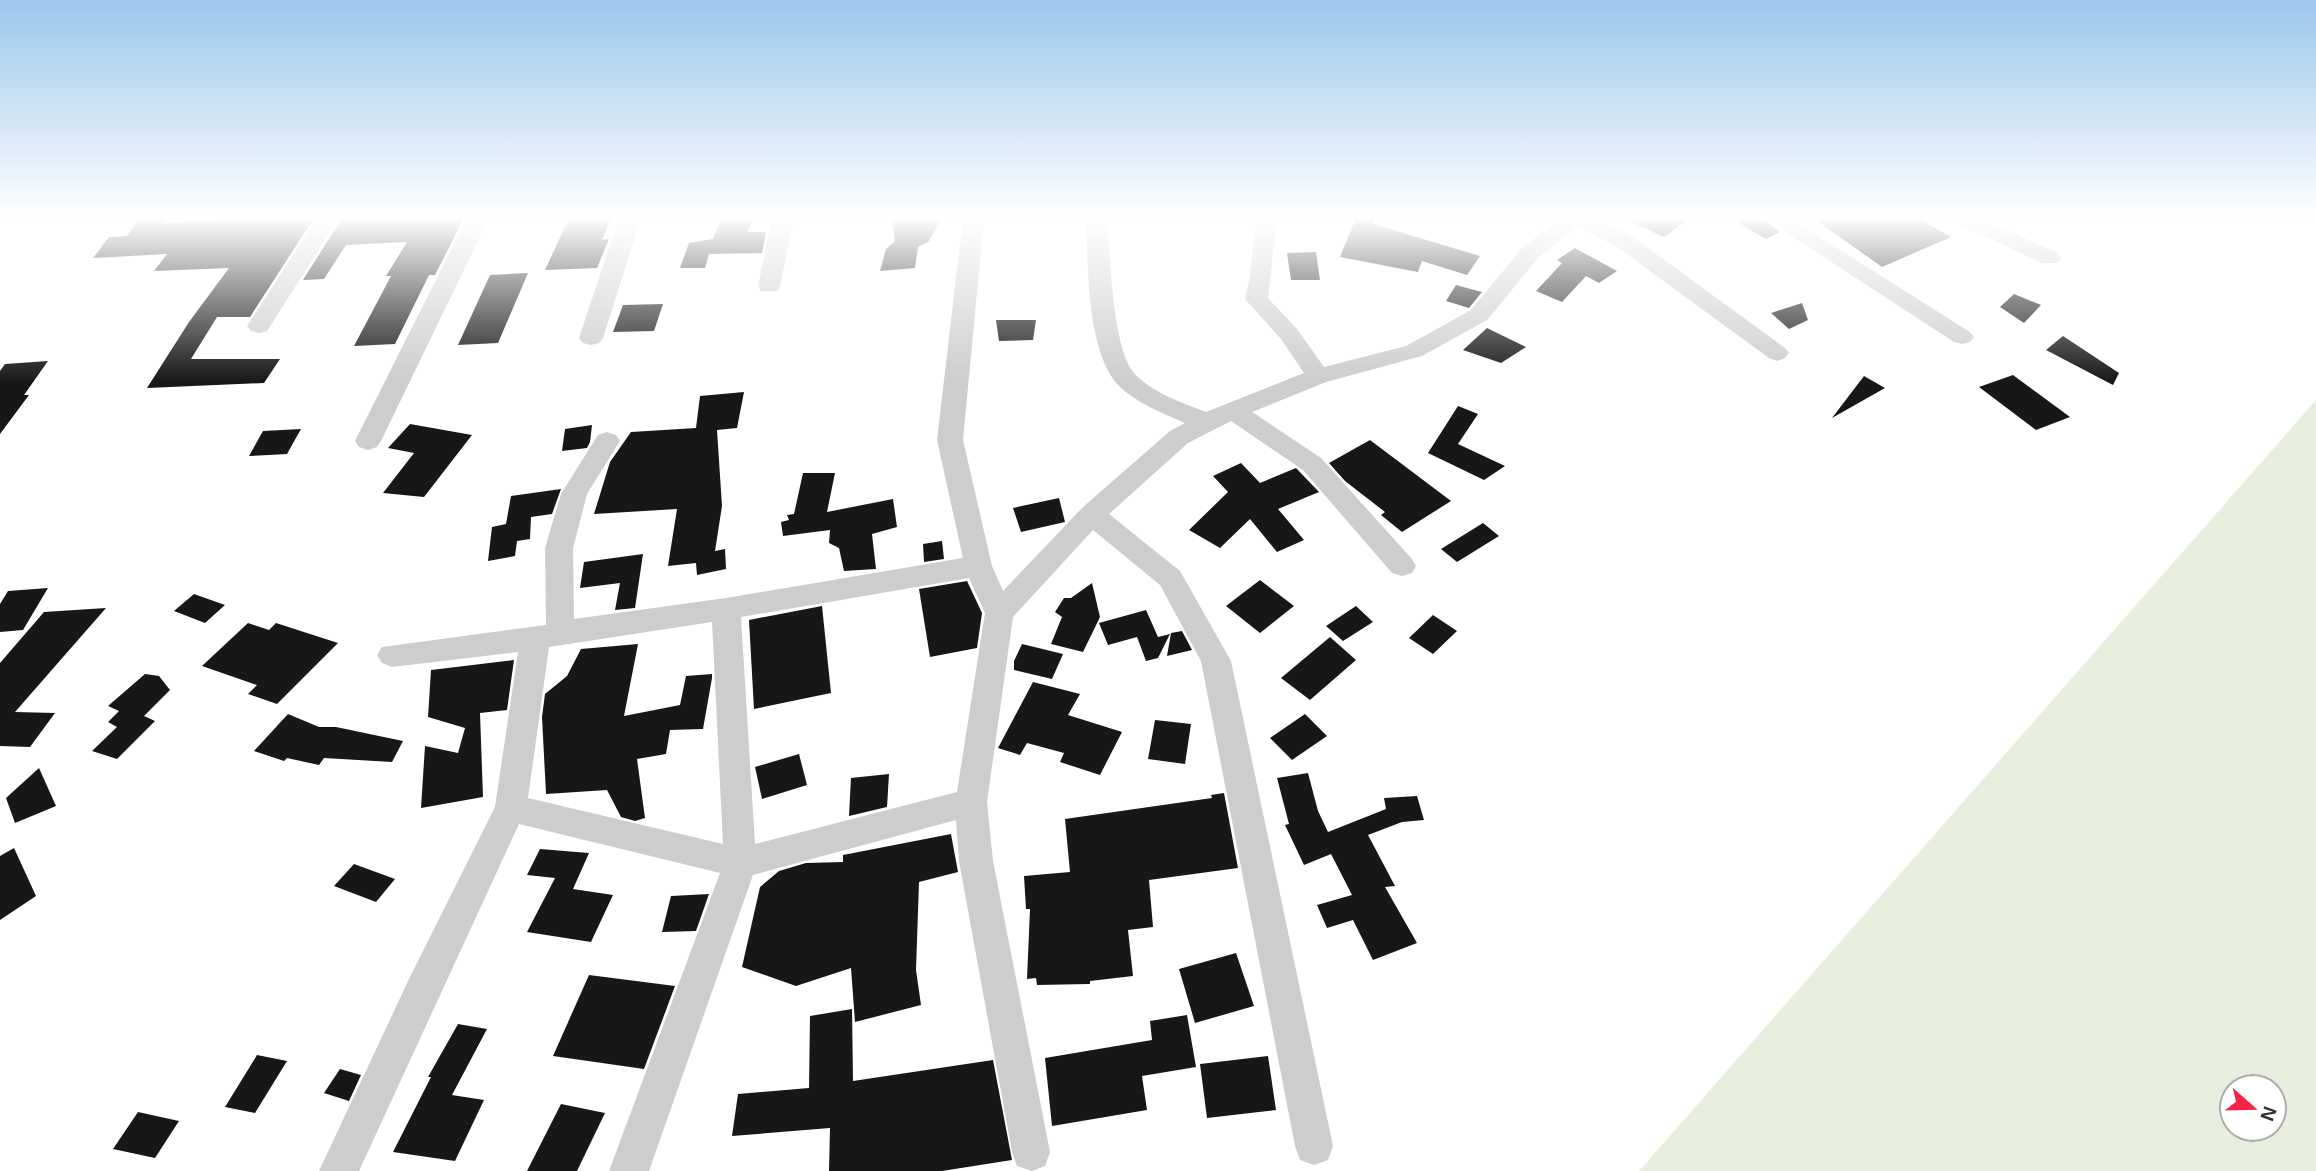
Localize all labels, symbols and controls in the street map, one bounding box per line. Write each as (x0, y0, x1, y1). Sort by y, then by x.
north arrow (2218, 1073, 2288, 1143)
text: N (2256, 1104, 2281, 1124)

